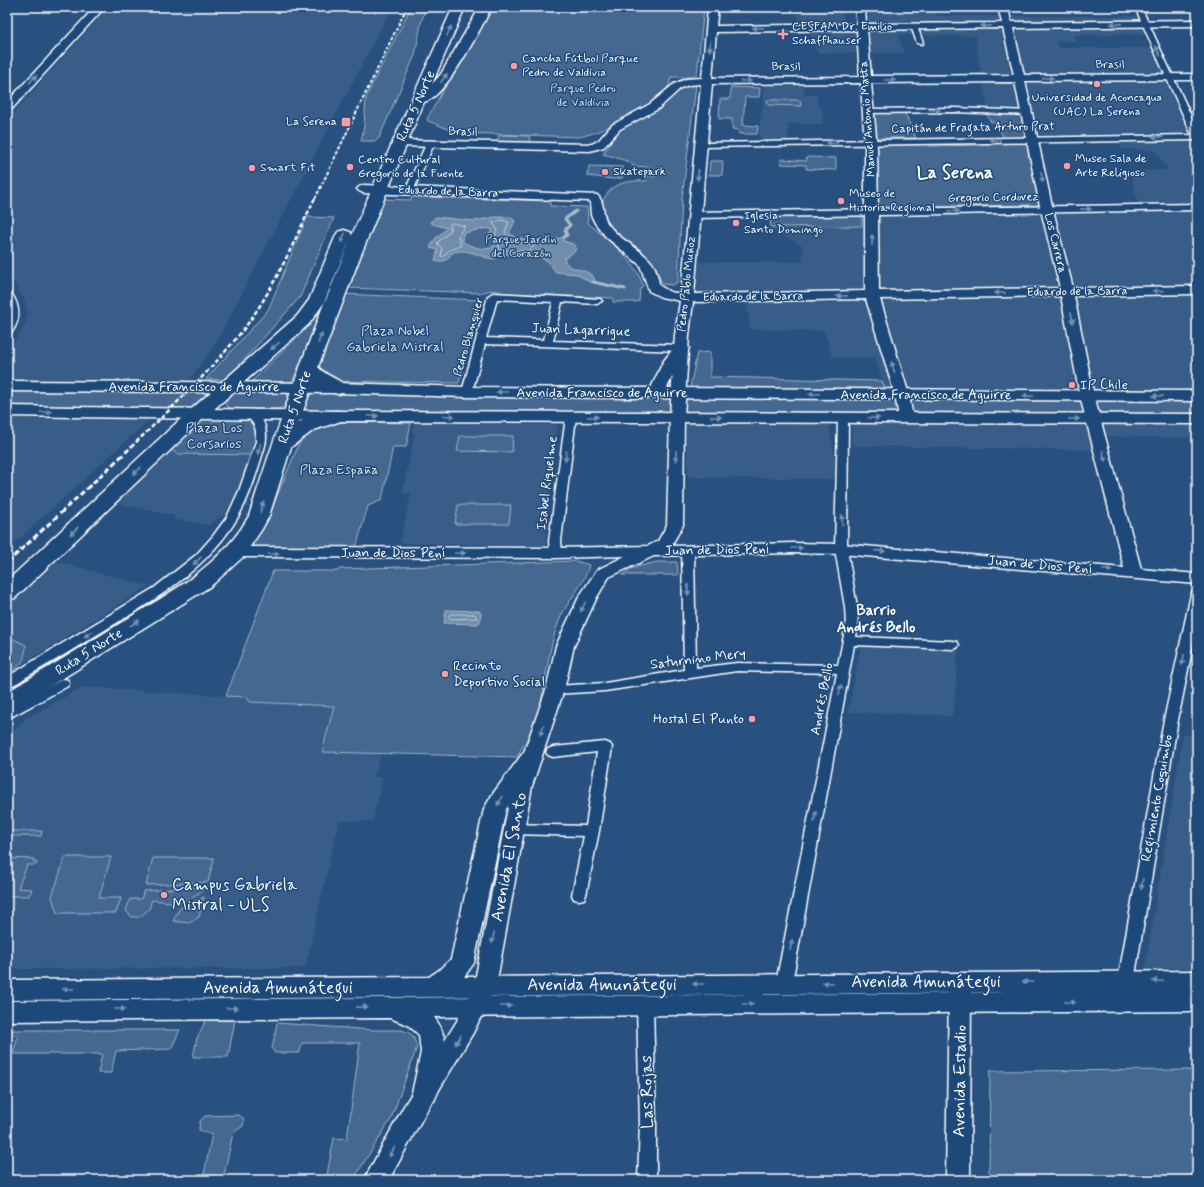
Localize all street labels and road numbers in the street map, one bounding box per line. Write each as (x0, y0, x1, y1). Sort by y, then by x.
street label: Brasil (1095, 57, 1125, 73)
street label: Brasil (771, 59, 801, 75)
street label: Manuel Antonio Matta (856, 60, 880, 178)
street label: Ruta 5 Norte (392, 68, 440, 144)
street label: Capitán de Fragata Arturo Prat (891, 119, 1055, 138)
street label: Brasil (448, 123, 478, 141)
street label: Eduardo de la Barra (398, 182, 499, 202)
street label: Gregorio Cordovez (948, 189, 1038, 207)
street label: Los Carrera (1040, 211, 1070, 275)
street label: Pedro Pablo Muñoz (674, 235, 700, 333)
street label: Eduardo de la Barra (1027, 283, 1128, 301)
street label: Eduardo de la Barra (703, 288, 804, 306)
street label: Pedro Blanquier (450, 296, 488, 378)
street label: Juan Lagarrigue (531, 319, 631, 341)
street label: Ruta 5 Norte (274, 368, 316, 446)
street label: Avenida Francisco de Aguirre (108, 378, 280, 396)
street label: Avenida Francisco de Aguirre (516, 384, 688, 402)
street label: Avenida Francisco de Aguirre (840, 386, 1012, 404)
street label: Isabel Riquelme (532, 435, 562, 531)
street label: Juan de Dios Pení (664, 540, 770, 560)
street label: Juan de Dios Pení (340, 544, 446, 562)
street label: Juan de Dios Pení (987, 551, 1093, 579)
street label: Ruta 5 Norte (52, 624, 126, 680)
street label: Saturnino Mery (649, 644, 747, 674)
street label: Andrés Bello (806, 661, 838, 737)
street label: Regimiento Coquimbo (1137, 733, 1179, 863)
street label: Avenida El Santo (486, 791, 532, 923)
street label: Avenida Amunátegui (851, 971, 1001, 996)
street label: Avenida Amunátegui (527, 974, 677, 999)
street label: Avenida Amunátegui (203, 977, 353, 1002)
street label: Avenida Estadio (948, 1025, 972, 1137)
street label: Las Rojas (635, 1055, 659, 1129)

